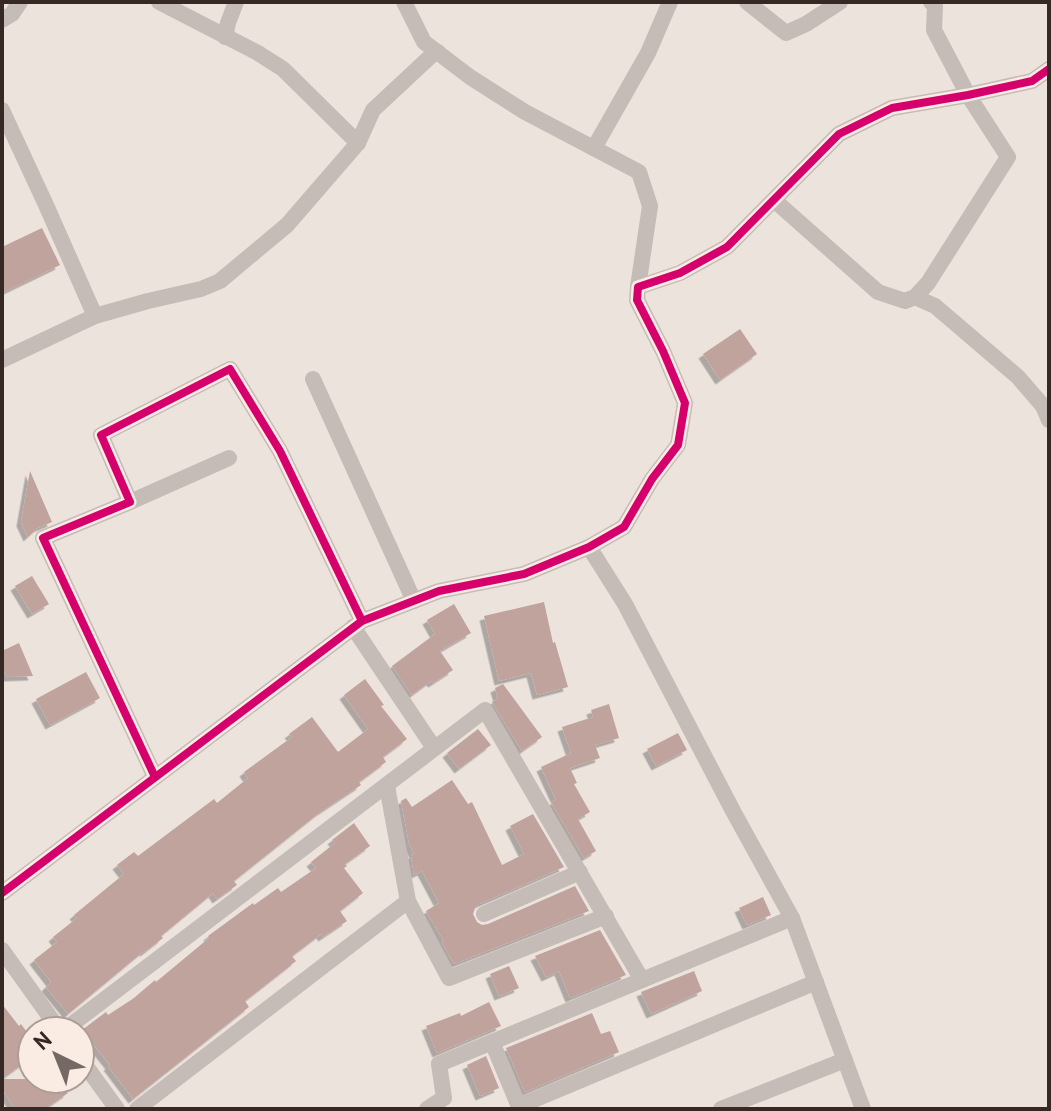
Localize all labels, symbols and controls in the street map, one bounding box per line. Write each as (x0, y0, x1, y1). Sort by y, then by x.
north arrow (16, 1015, 96, 1095)
text: N (28, 1025, 57, 1056)

